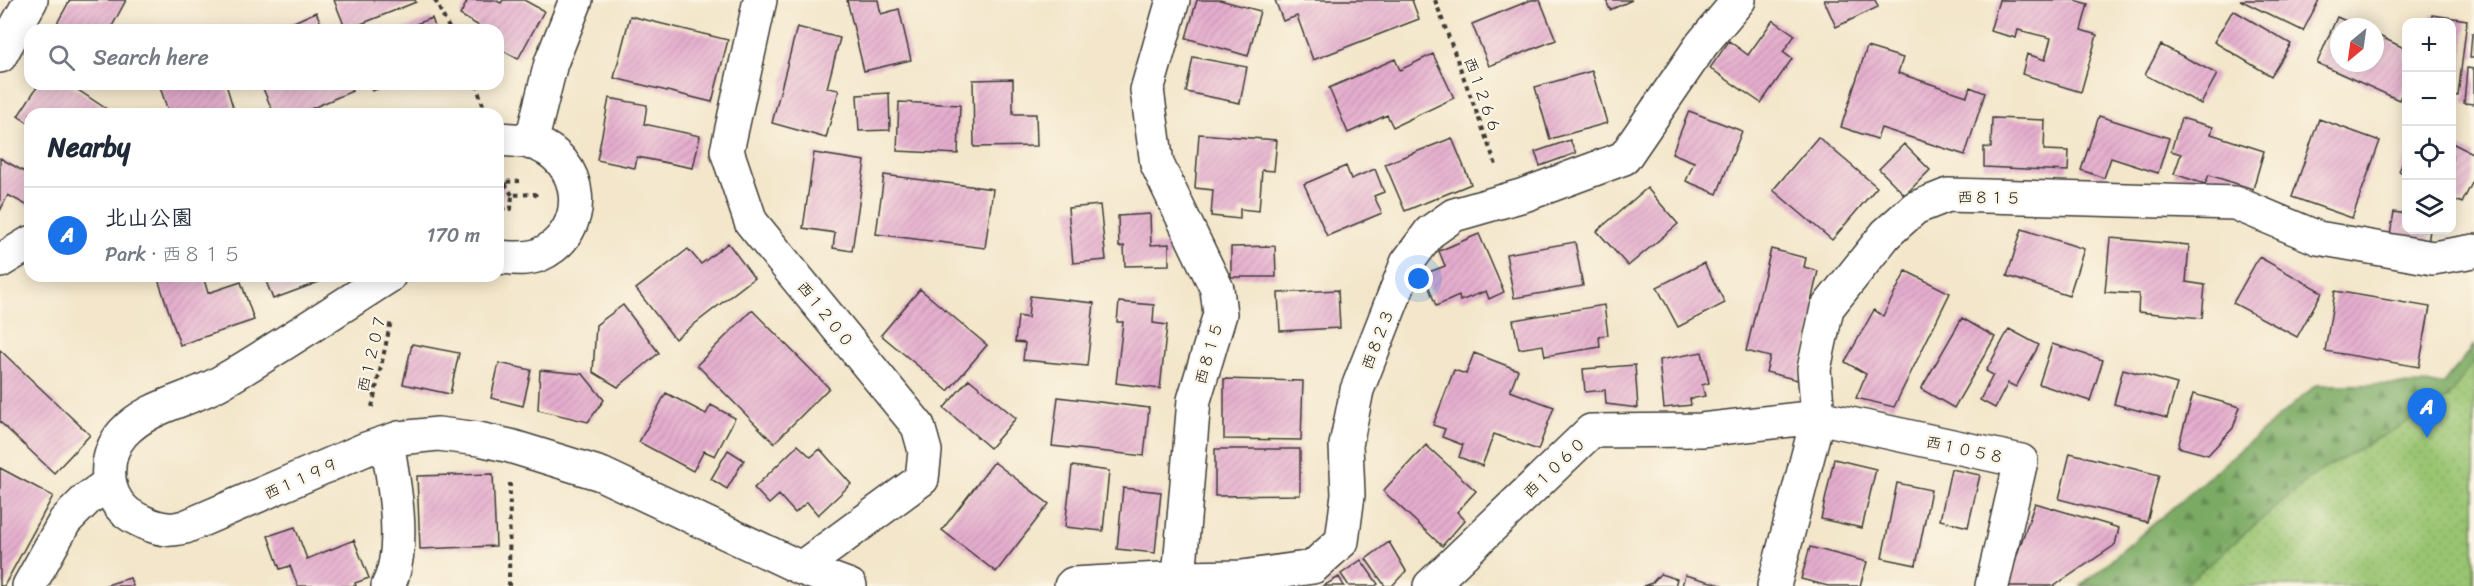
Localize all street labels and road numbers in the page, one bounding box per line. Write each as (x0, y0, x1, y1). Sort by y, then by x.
street label: 西１２６６ (1455, 53, 1510, 138)
street label: 西８１５ (1957, 182, 2021, 213)
street label: 西１２００ (789, 274, 862, 355)
street label: 西８２３ (1352, 304, 1402, 374)
street label: 西１２０７ (348, 311, 395, 395)
street label: 西８１５ (1186, 318, 1231, 388)
street label: 西１０５８ (1923, 427, 2007, 472)
street label: 西１０６０ (1515, 429, 1593, 506)
street label: 西１１９９ (259, 449, 344, 508)

